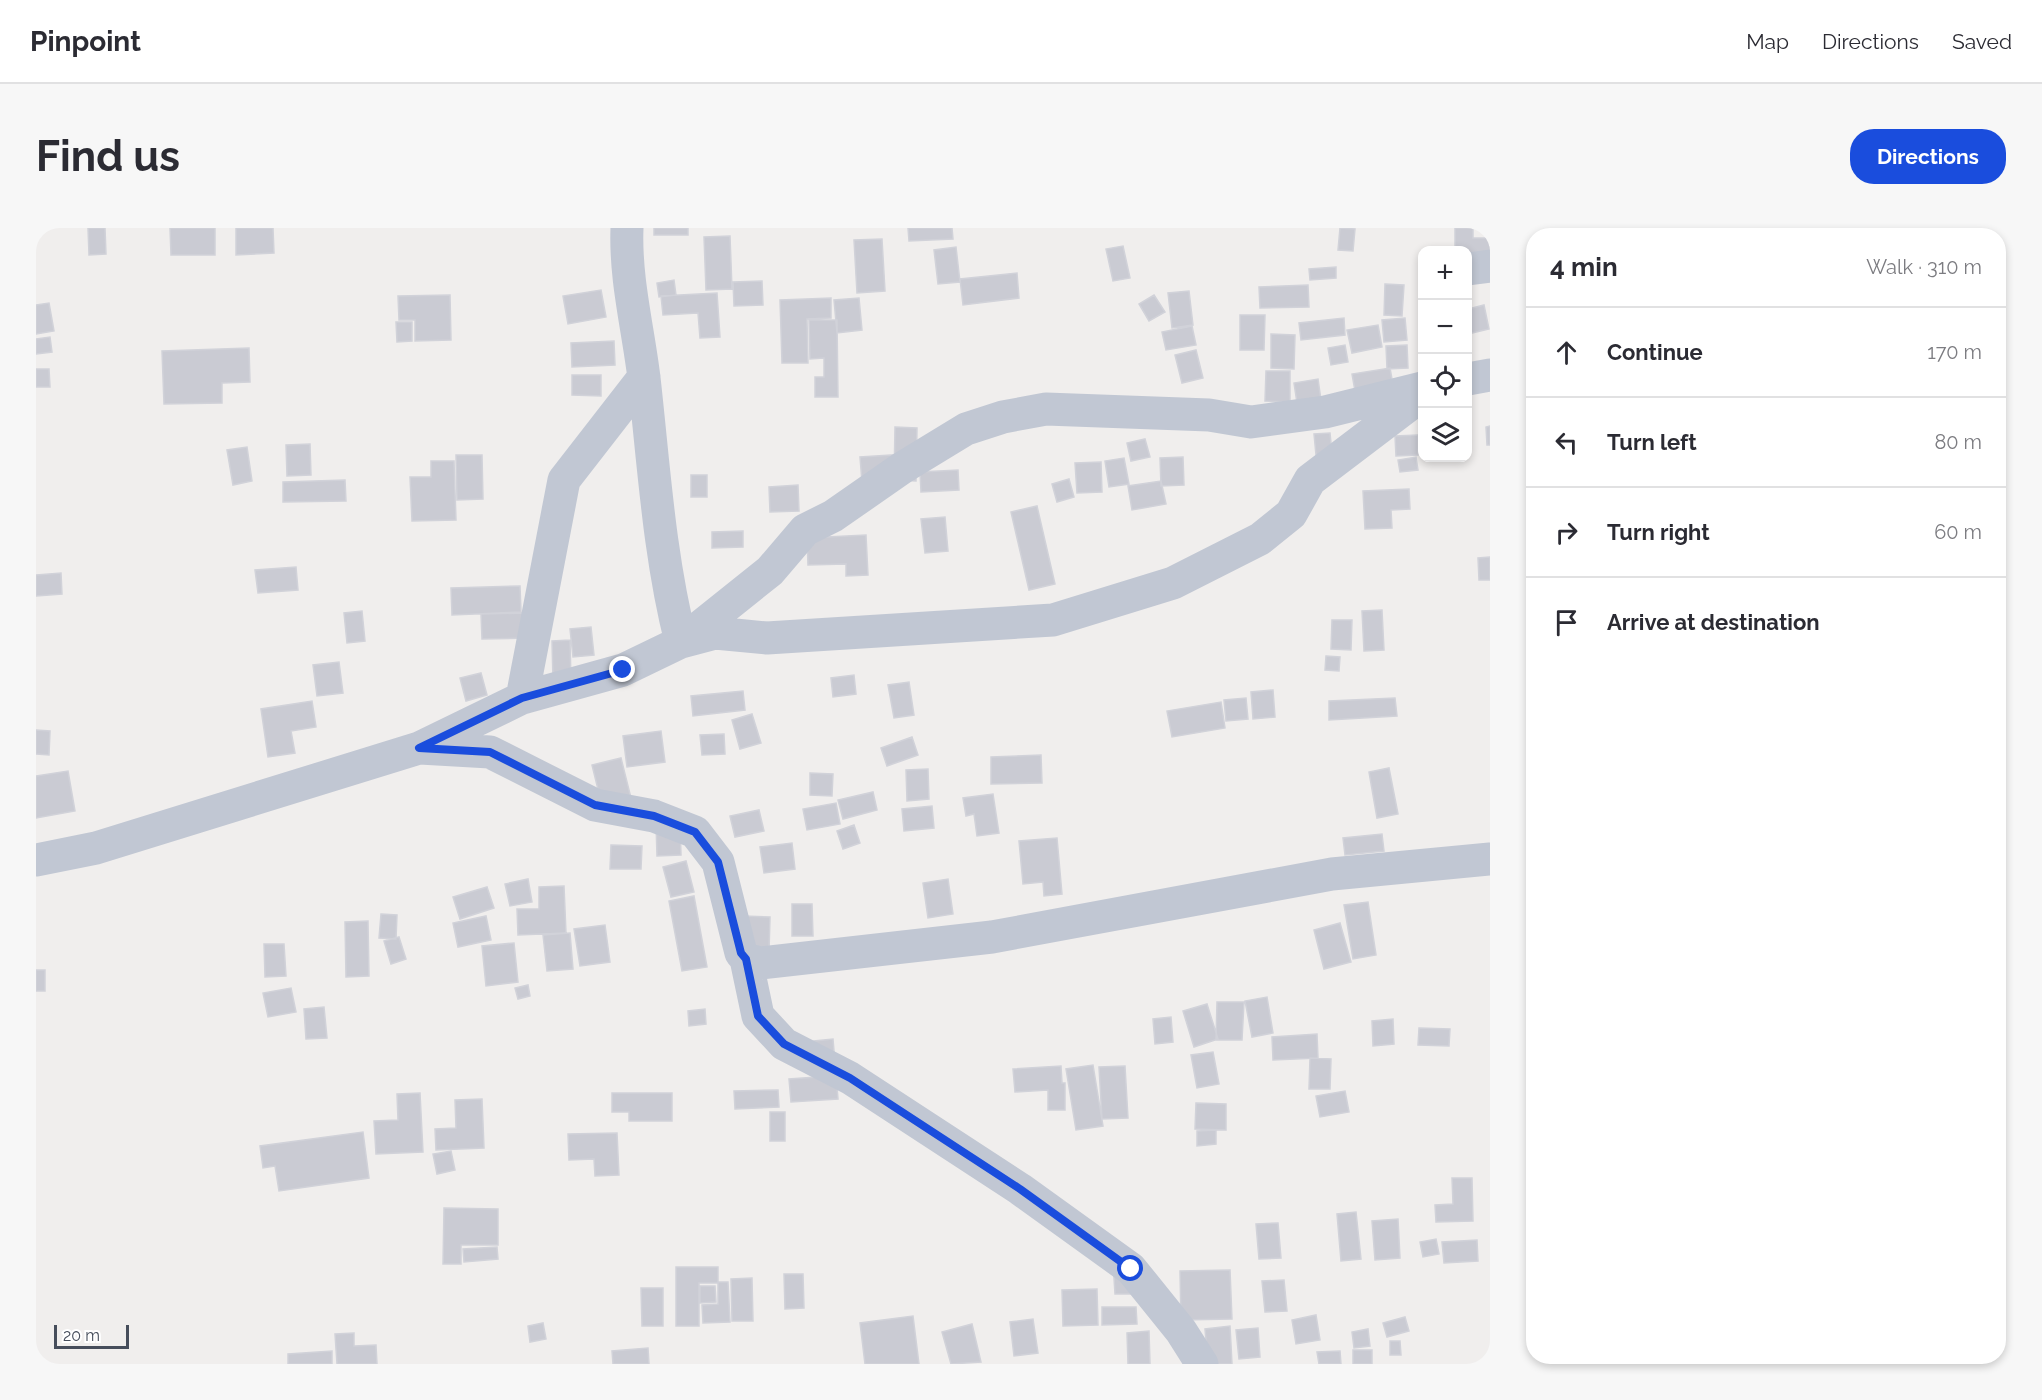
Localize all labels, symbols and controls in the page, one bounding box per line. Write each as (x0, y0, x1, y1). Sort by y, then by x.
text: Pinpoint (30, 25, 141, 58)
text: Map (1746, 29, 1789, 54)
text: Directions (1822, 29, 1919, 54)
text: Saved (1952, 29, 2012, 54)
button: Directions (1850, 129, 2006, 184)
text: Find us (36, 132, 180, 181)
map controls (1418, 246, 1472, 462)
button: + (1418, 246, 1472, 300)
text: 4 min (1550, 252, 1618, 282)
text: Walk · 310 m (1866, 255, 1982, 279)
button: − (1418, 300, 1472, 354)
icon: ahead (1550, 336, 1583, 369)
text: Continue (1607, 339, 1703, 365)
text: 170 m (1927, 340, 1982, 364)
button: locate (1418, 354, 1472, 408)
button: layers (1418, 408, 1472, 462)
icon: left (1550, 426, 1583, 459)
text: Turn left (1607, 429, 1697, 455)
text: 80 m (1934, 430, 1982, 454)
icon: right (1550, 516, 1583, 549)
text: Turn right (1607, 519, 1710, 545)
text: 60 m (1934, 520, 1982, 544)
icon: arrive (1550, 606, 1583, 639)
text: Arrive at destination (1607, 609, 1820, 635)
route end (609, 656, 635, 682)
route start (1117, 1255, 1143, 1281)
scale bar (54, 1322, 129, 1350)
text: 20 m (63, 1326, 100, 1345)

